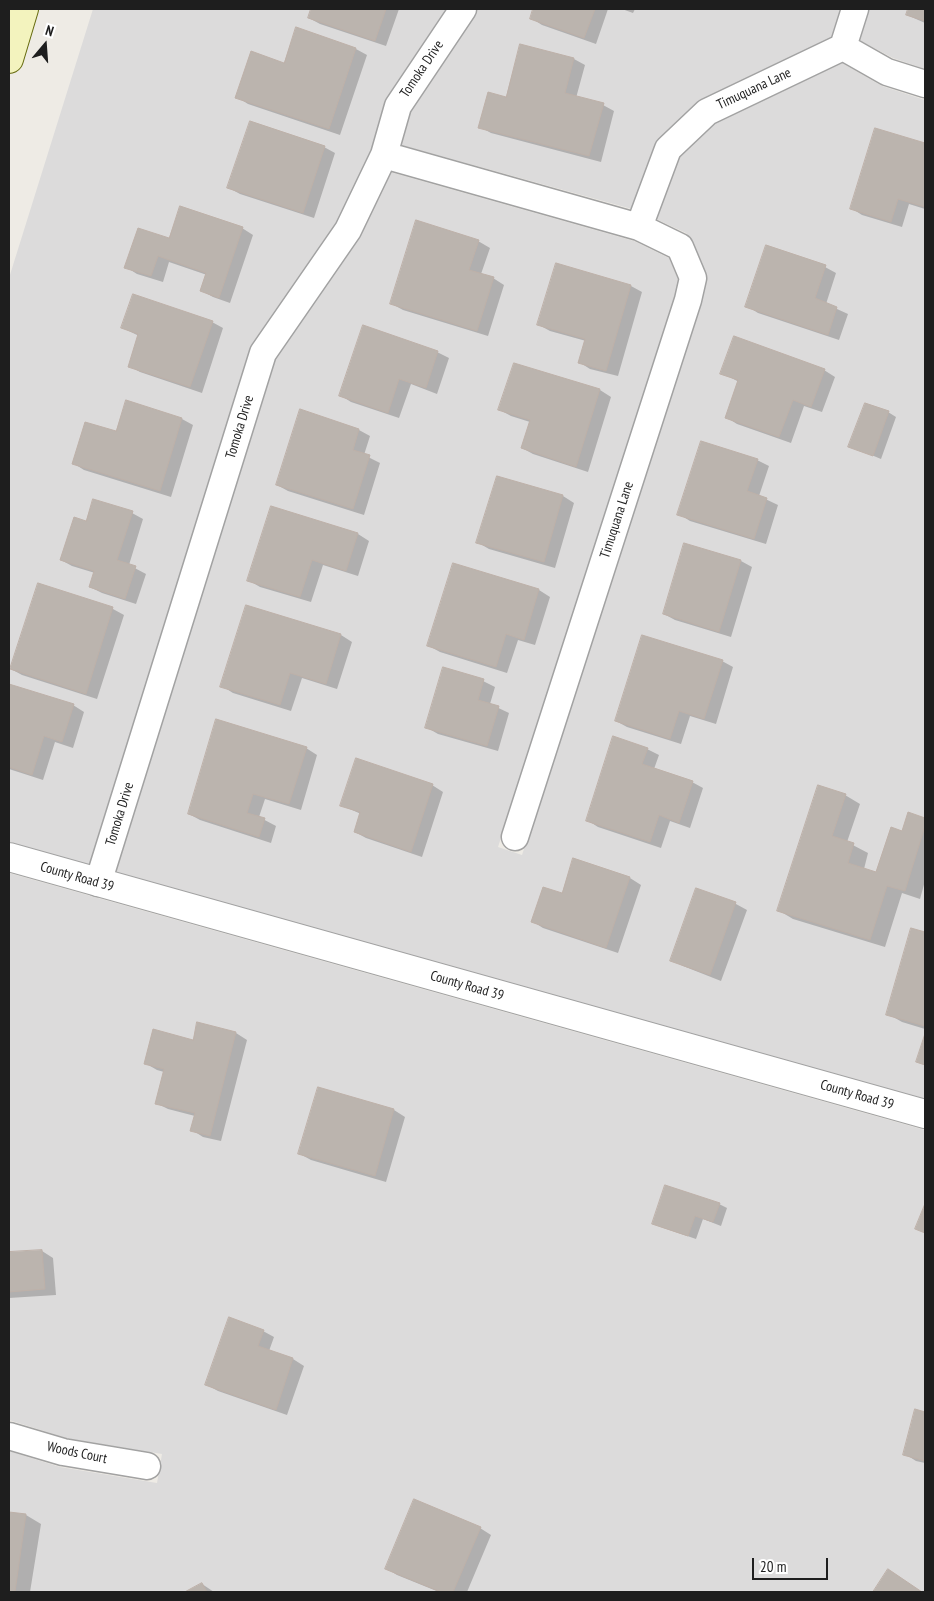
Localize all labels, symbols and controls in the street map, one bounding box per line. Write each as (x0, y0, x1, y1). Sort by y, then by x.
north arrow (20, 20, 70, 70)
text: N (43, 21, 56, 40)
street label: Tomoka Drive (397, 37, 447, 101)
street label: Timuquana Lane (714, 64, 794, 114)
street label: Tomoka Drive (222, 393, 258, 461)
street label: Timuquana Lane (597, 479, 637, 561)
street label: Tomoka Drive (102, 780, 138, 848)
street label: County Road 39 (38, 858, 116, 896)
street label: County Road 39 (428, 967, 506, 1005)
street label: County Road 39 (818, 1076, 896, 1114)
street label: Woods Court (45, 1438, 109, 1468)
scale bar (754, 1548, 830, 1580)
text: 20 m (760, 1557, 786, 1576)

